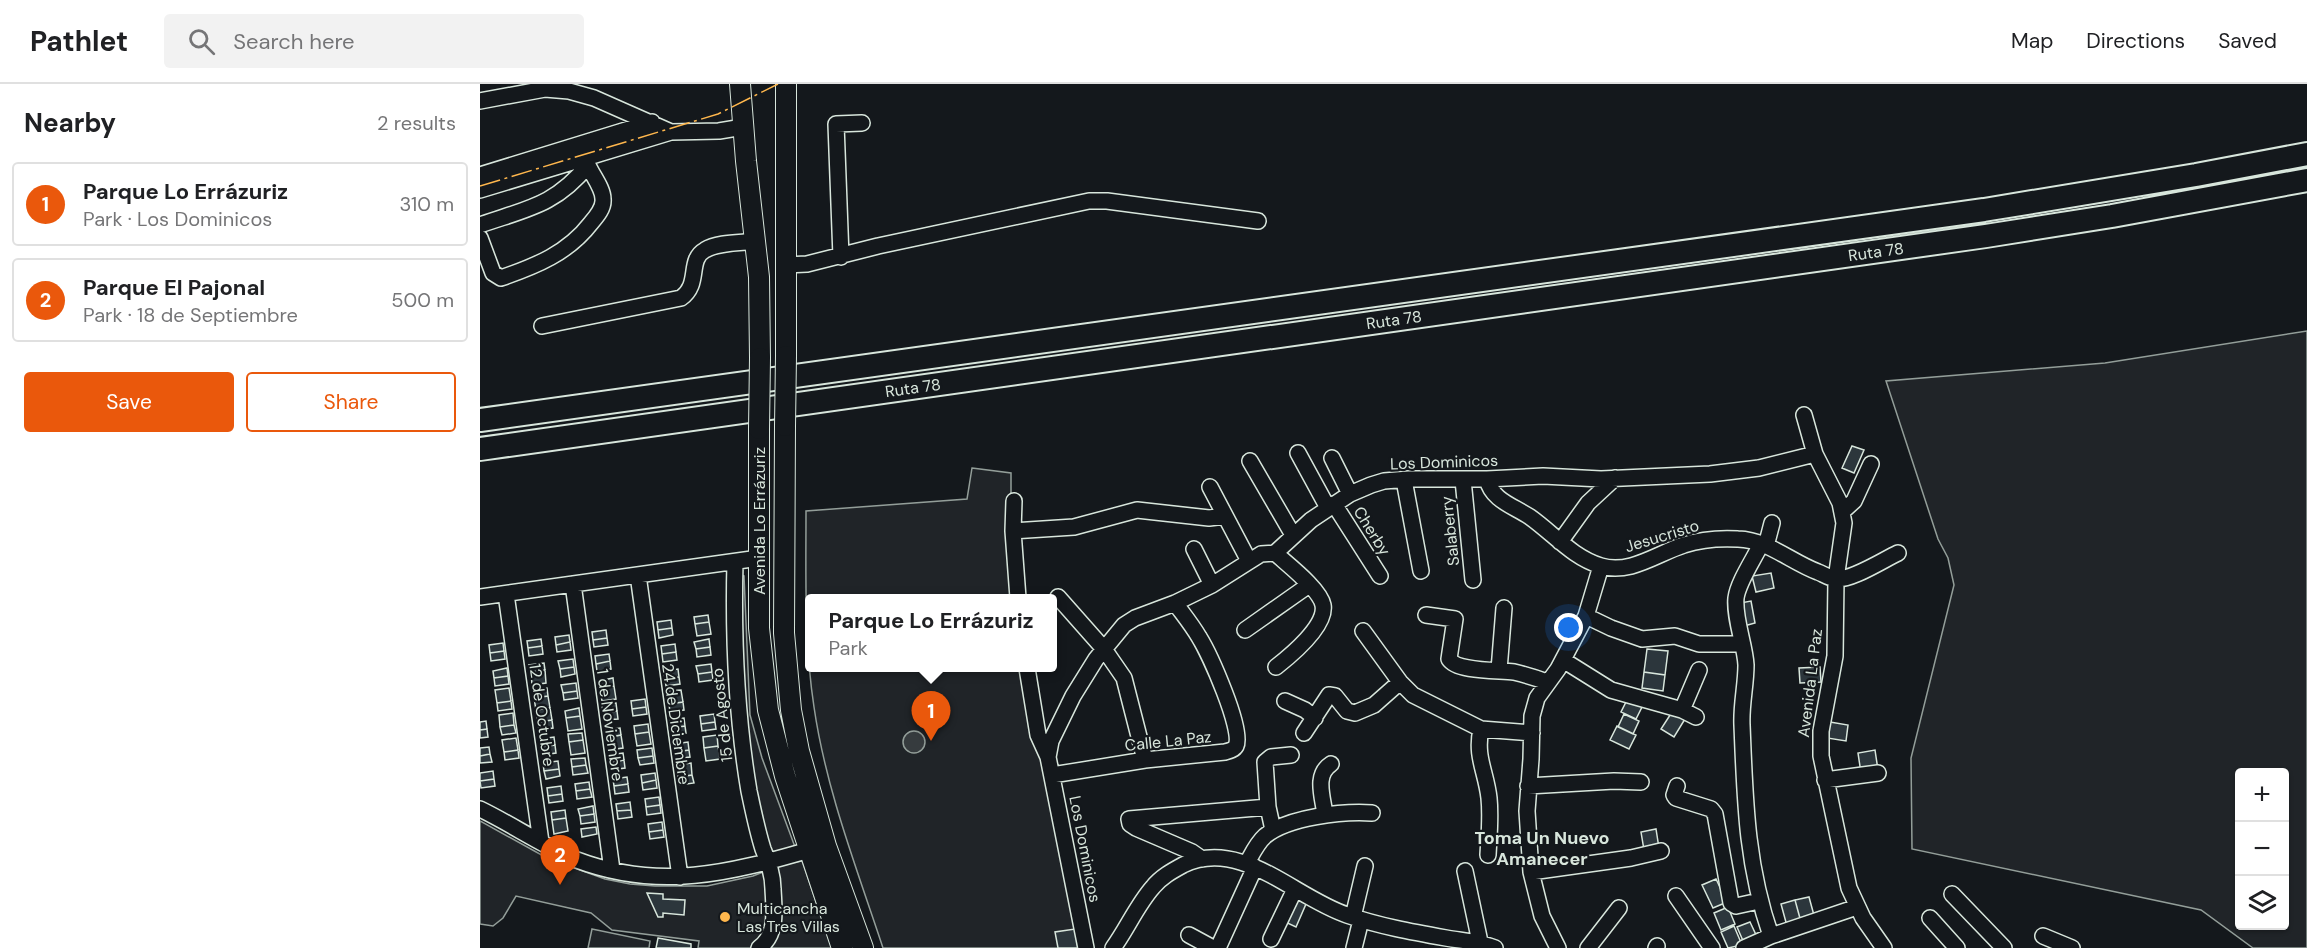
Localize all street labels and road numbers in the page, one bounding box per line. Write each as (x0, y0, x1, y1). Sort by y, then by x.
street label: Ruta 78 (1847, 238, 1905, 266)
street label: Ruta 78 (1365, 306, 1423, 334)
street label: Ruta 78 (884, 374, 942, 402)
street label: Avenida Lo Errázuriz (749, 447, 770, 595)
street label: Los Dominicos (1390, 450, 1498, 474)
street label: Salaberry (1436, 495, 1464, 567)
street label: Cherby (1349, 503, 1395, 560)
street label: Jesucristo (1622, 515, 1702, 557)
street label: Avenida La Paz (1793, 627, 1827, 739)
street label: 12 de Octubre (524, 662, 560, 768)
street label: 24 de Diciembre (657, 662, 695, 786)
street label: 15 de Agosto (707, 667, 737, 763)
street label: 1 de Noviembre (592, 668, 628, 782)
street label: Calle La Paz (1124, 726, 1212, 756)
street label: Los Dominicos (1064, 794, 1106, 904)

